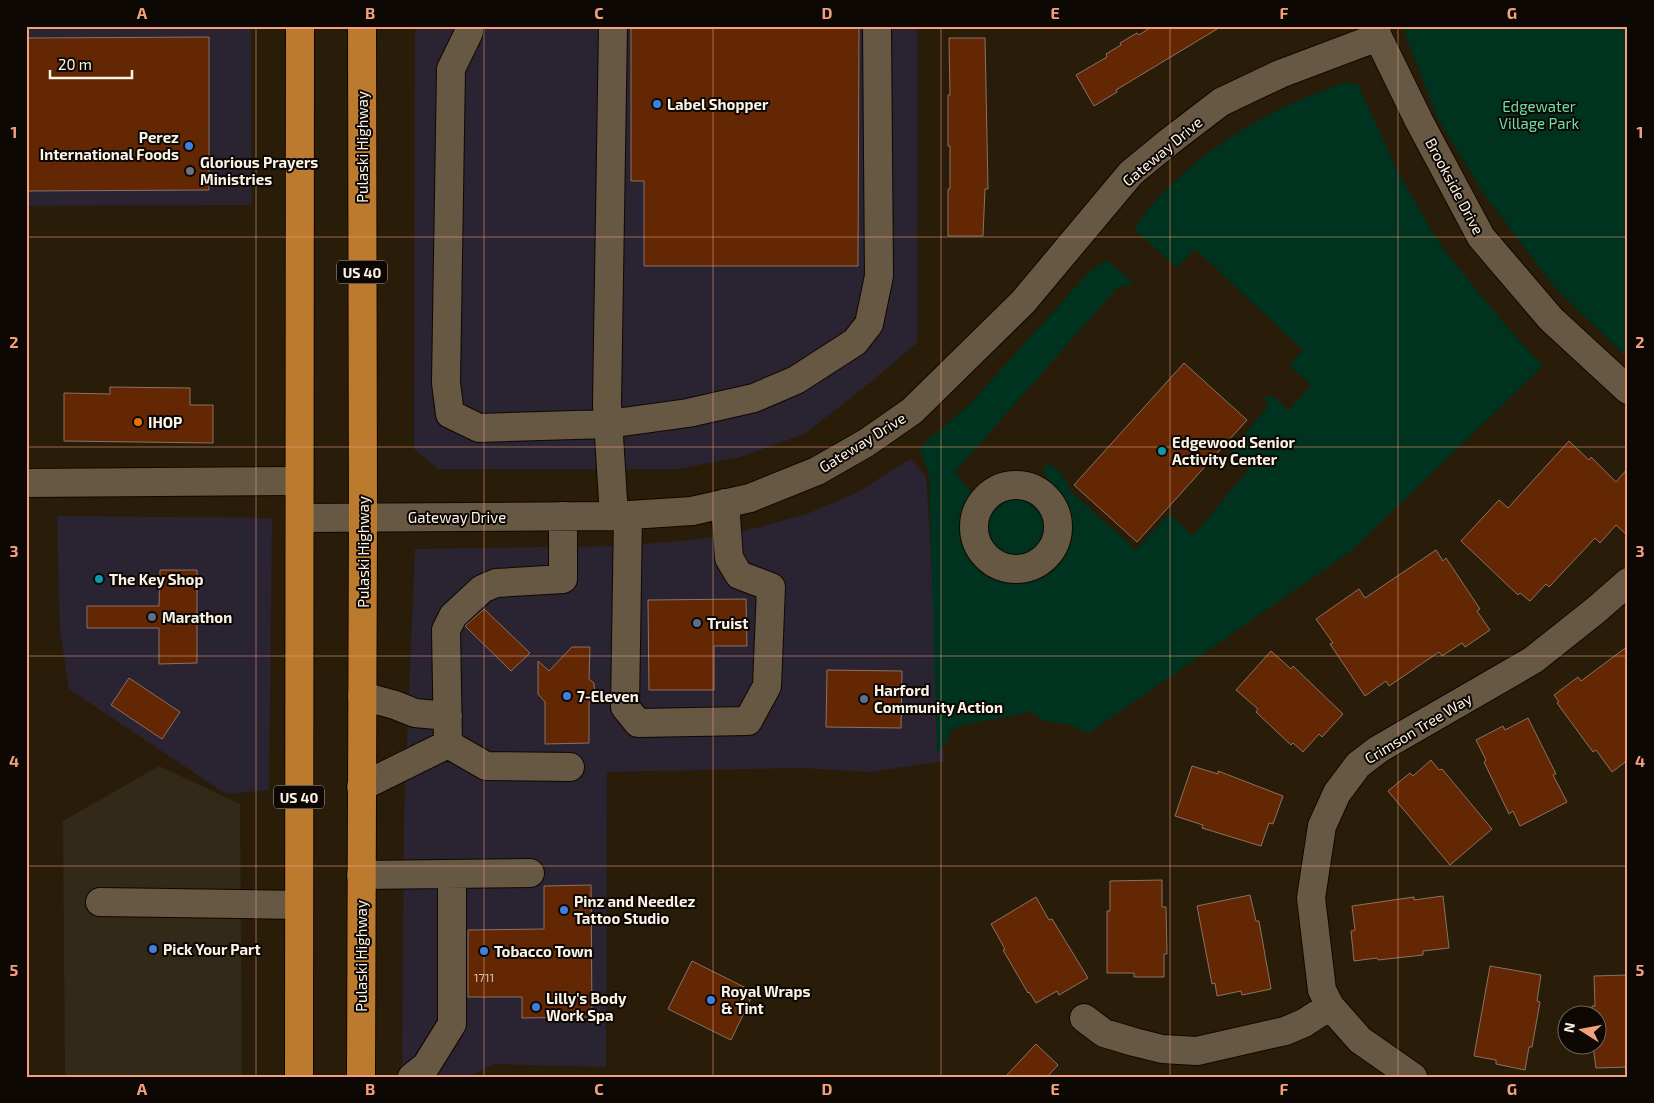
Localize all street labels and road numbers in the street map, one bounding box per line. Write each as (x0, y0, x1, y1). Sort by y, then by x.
street label: Pulaski Highway (353, 91, 371, 203)
street label: Gateway Drive (1118, 112, 1206, 190)
street label: Brookside Drive (1422, 135, 1488, 237)
road number: US 40 (337, 260, 387, 284)
street label: Gateway Drive (815, 408, 909, 476)
street label: Pulaski Highway (354, 496, 372, 608)
street label: Gateway Drive (408, 508, 506, 526)
street label: Crimson Tree Way (1361, 689, 1475, 767)
road number: US 40 (274, 786, 324, 809)
street label: Pulaski Highway (352, 900, 370, 1012)

